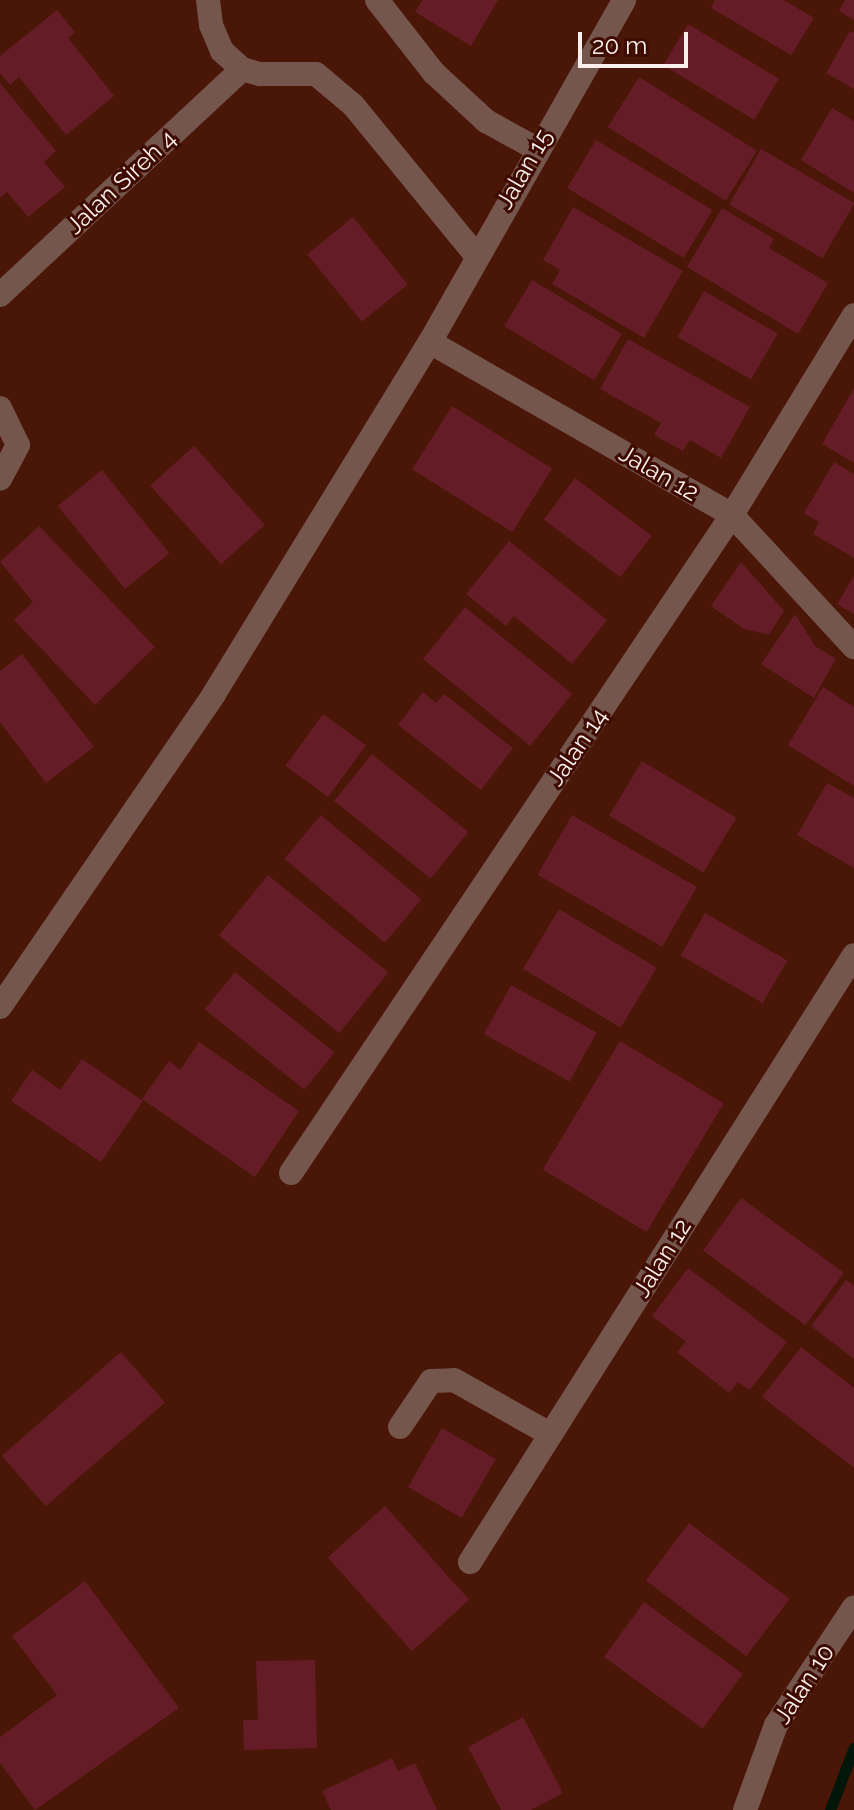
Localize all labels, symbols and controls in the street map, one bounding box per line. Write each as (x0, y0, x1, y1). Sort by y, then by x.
scale bar (582, 16, 692, 66)
text: 20 m (592, 31, 647, 60)
street label: Jalan Sireh 4 (60, 124, 182, 240)
street label: Jalan 15 (490, 124, 558, 214)
street label: Jalan 12 (614, 439, 704, 507)
street label: Jalan 14 (541, 703, 613, 791)
street label: Jalan 12 (627, 1214, 697, 1302)
street label: Jalan 10 (768, 1639, 840, 1729)

